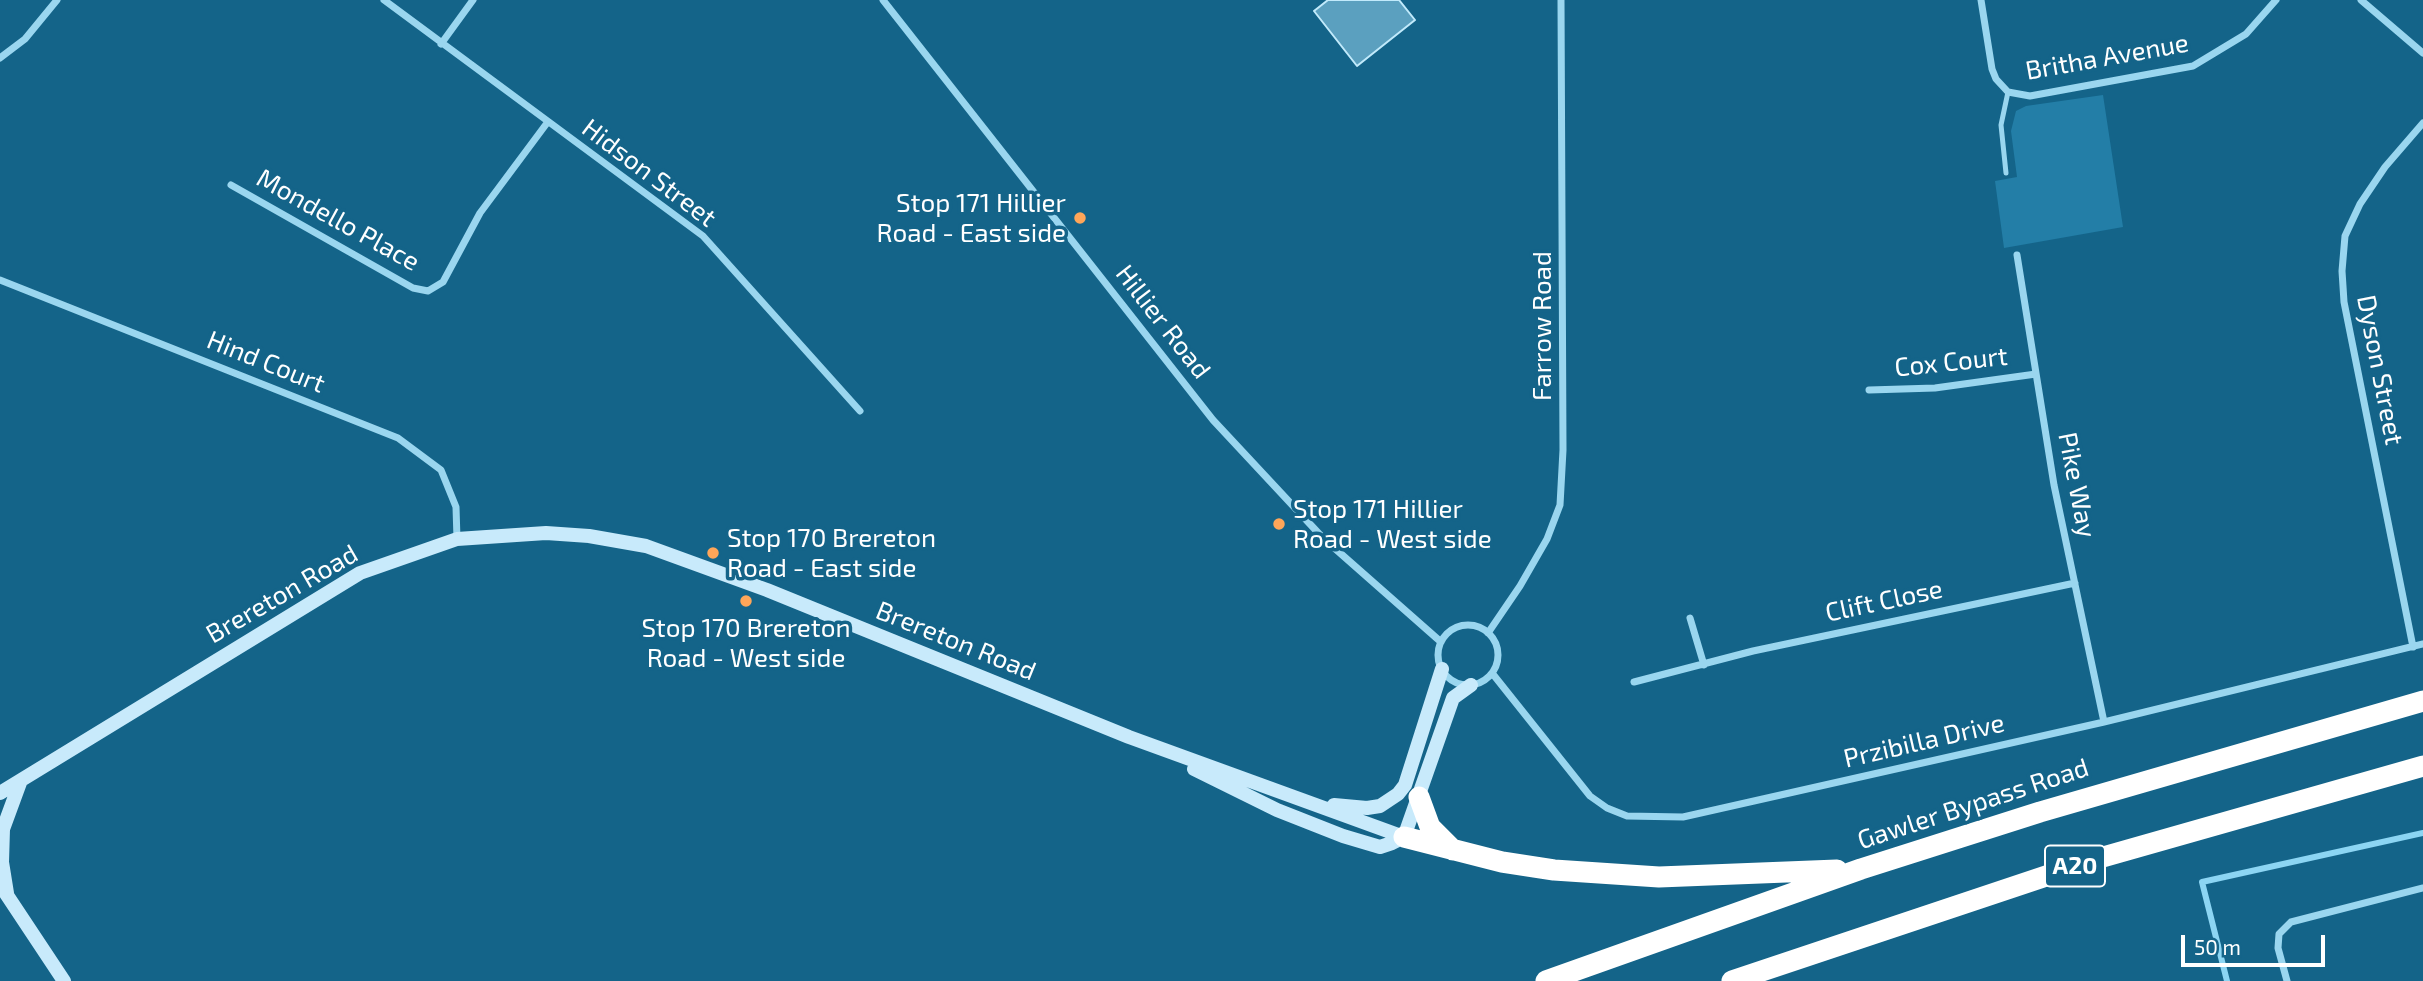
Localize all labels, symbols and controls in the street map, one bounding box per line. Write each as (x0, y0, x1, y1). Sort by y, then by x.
street label: Britha Avenue (2023, 27, 2191, 87)
street label: Hidson Street (576, 112, 722, 234)
street label: Mondello Place (251, 162, 425, 278)
place label: Stop 171 Hillier Road - East side (877, 187, 1066, 248)
marker: Stop 171 Hillier Road - East side (1072, 210, 1088, 226)
street label: Farrow Road (1526, 251, 1558, 401)
street label: Hillier Road (1109, 259, 1217, 385)
street label: Dyson Street (2350, 292, 2410, 448)
street label: Hind Court (203, 324, 329, 400)
street label: Cox Court (1893, 341, 2009, 383)
street label: Pike Way (2052, 430, 2102, 540)
place label: Stop 171 Hillier Road - West side (1293, 493, 1492, 554)
marker: Stop 171 Hillier Road - West side (1271, 516, 1287, 532)
place label: Stop 170 Brereton Road - East side (727, 522, 936, 584)
street label: Brereton Road (201, 538, 363, 650)
marker: Stop 170 Brereton Road - East side (705, 545, 721, 561)
street label: Clift Close (1823, 573, 1945, 629)
marker: Stop 170 Brereton Road - West side (738, 593, 754, 609)
street label: Brereton Road (871, 595, 1041, 687)
place label: Stop 170 Brereton Road - West side (641, 612, 851, 674)
street label: Przibilla Drive (1841, 707, 2007, 775)
street label: Gawler Bypass Road (1853, 752, 2093, 856)
road number: A20 (2045, 846, 2105, 886)
scale bar (2185, 922, 2328, 966)
text: 50 m (2194, 934, 2241, 959)

